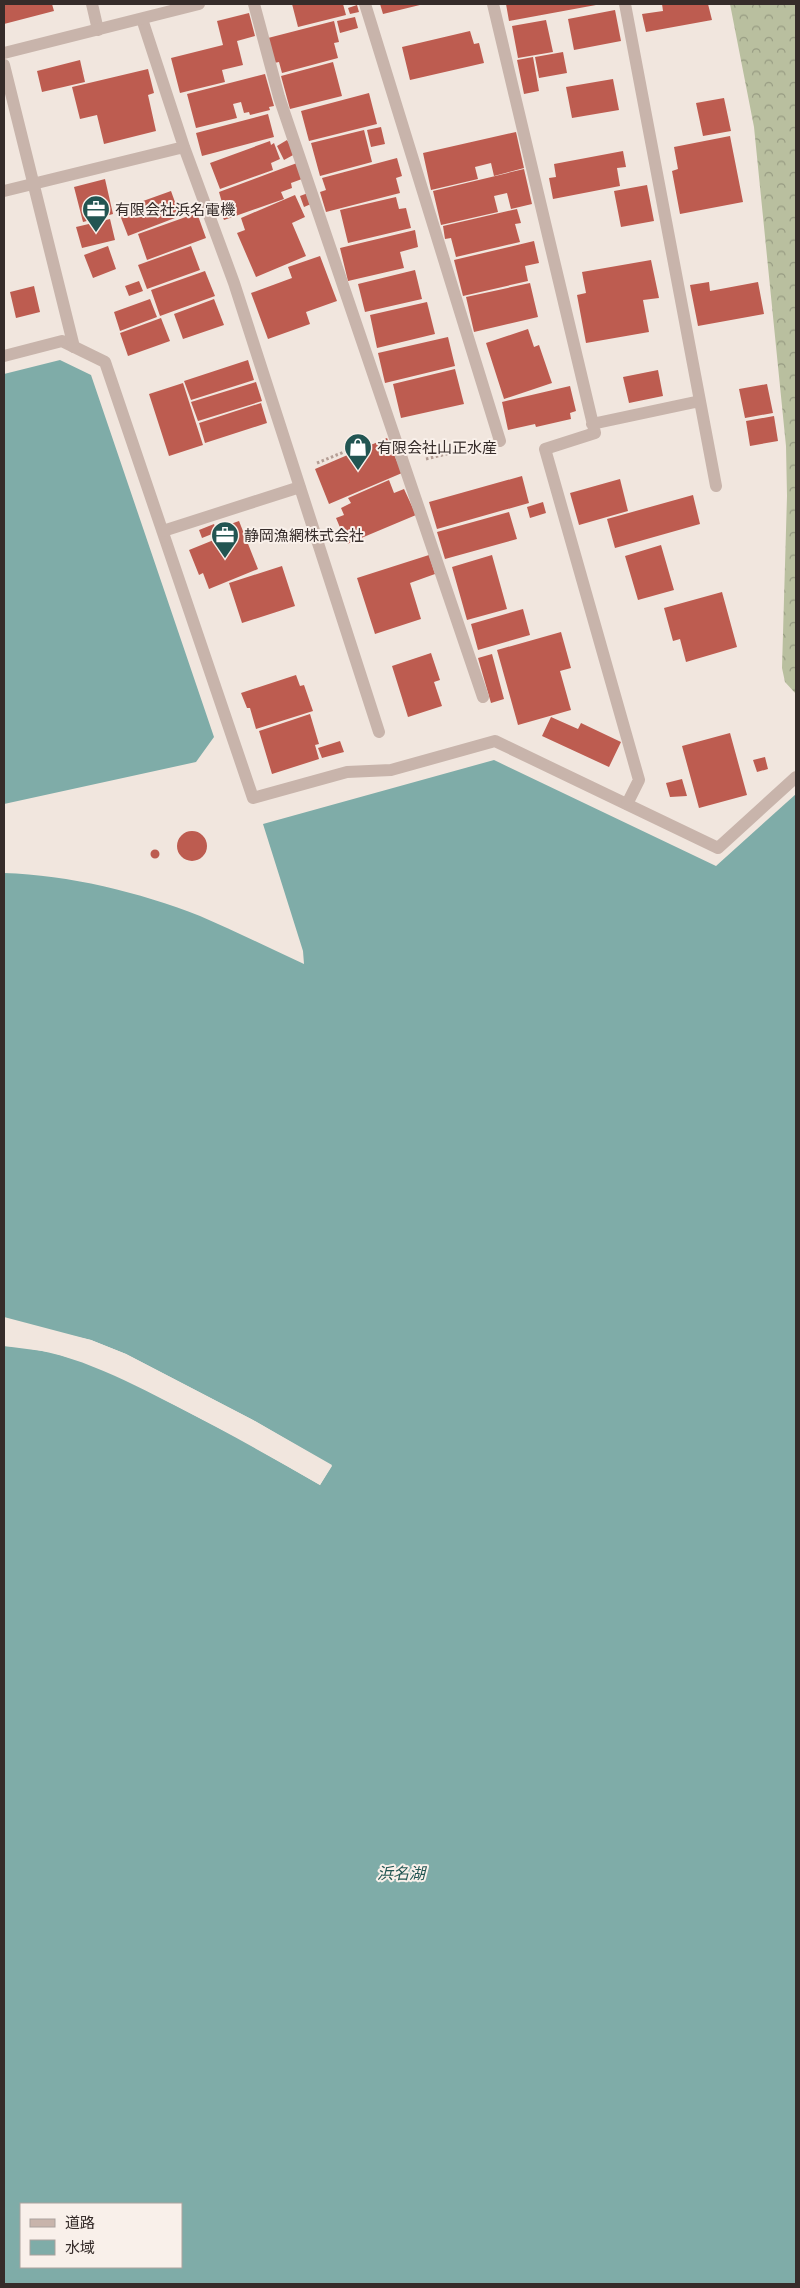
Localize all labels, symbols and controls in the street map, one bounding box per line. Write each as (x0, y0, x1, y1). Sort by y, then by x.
office icon: 有限会社浜名電機 (81, 194, 111, 233)
place label: 有限会社浜名電機 (115, 201, 235, 218)
shop icon: 有限会社山正水産 (343, 432, 373, 471)
place label: 有限会社山正水産 (377, 439, 497, 456)
office icon: 静岡漁網株式会社 (210, 520, 240, 559)
place label: 静岡漁網株式会社 (244, 527, 364, 544)
water label: 浜名湖 (377, 1865, 428, 1882)
legend (20, 2203, 182, 2268)
text: 道路 (65, 2214, 95, 2231)
text: 水域 (65, 2239, 95, 2256)

